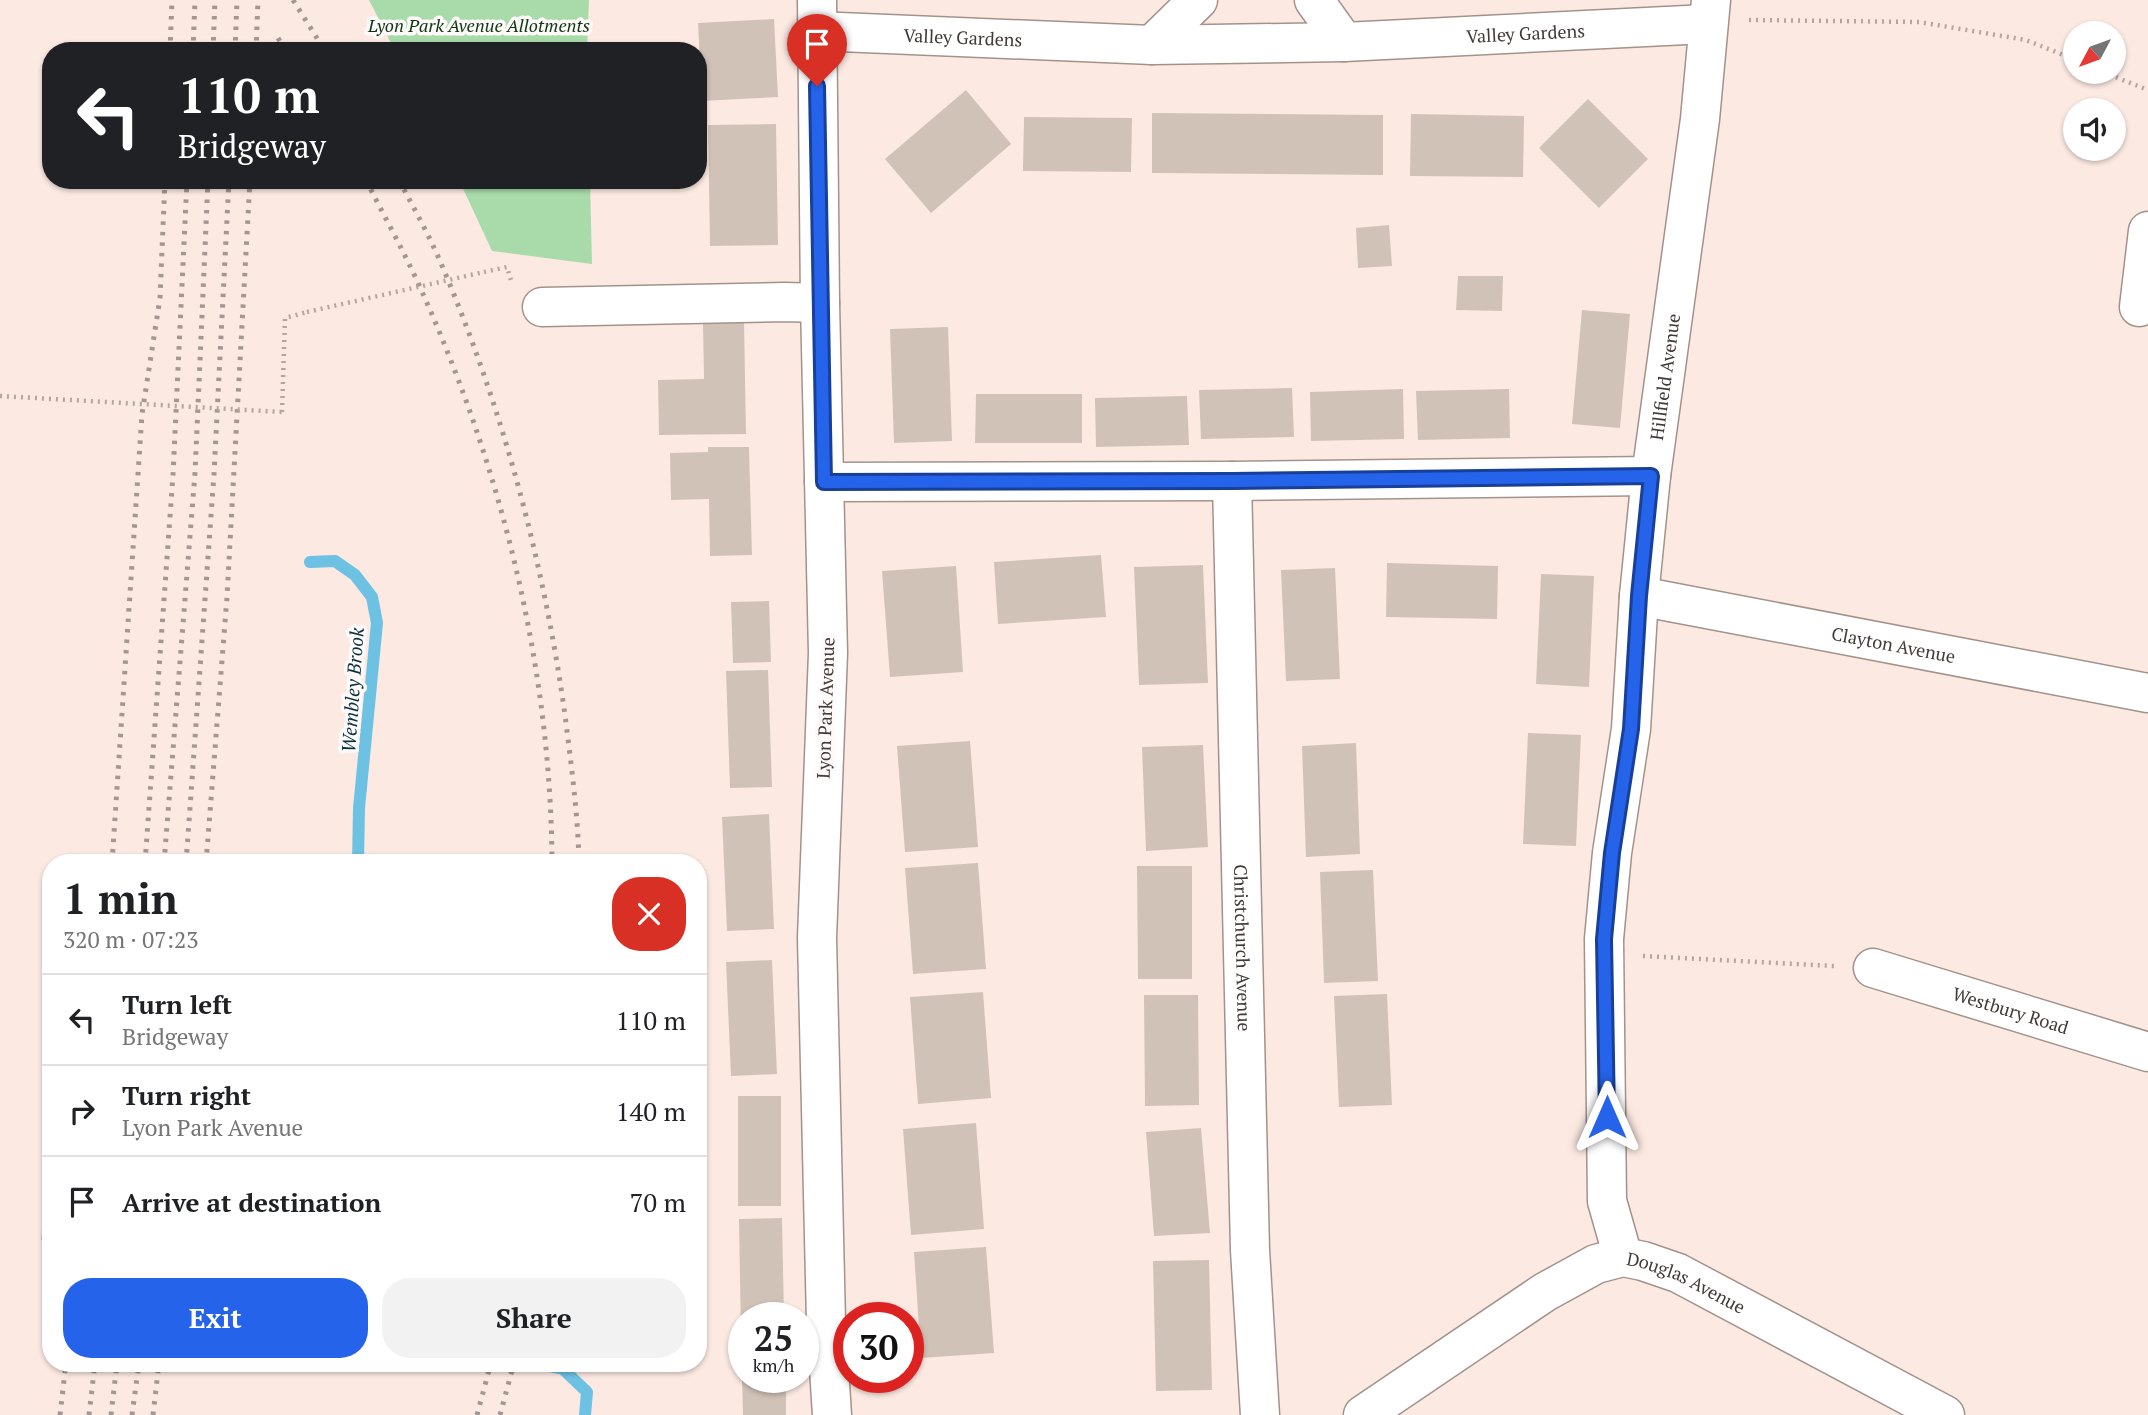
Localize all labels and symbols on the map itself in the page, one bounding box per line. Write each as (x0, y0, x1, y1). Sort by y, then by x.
park label: Lyon Park Avenue Allotments (367, 13, 590, 37)
pin (787, 14, 847, 86)
street label: Valley Gardens (1465, 18, 1585, 48)
north arrow (2063, 21, 2126, 84)
street label: Valley Gardens (903, 23, 1023, 52)
street label: Hillfield Avenue (1644, 312, 1685, 442)
street label: Clayton Avenue (1829, 621, 1957, 668)
water label: Wembley Brook (335, 626, 369, 753)
street label: Lyon Park Avenue (811, 637, 839, 779)
street label: Christchurch Avenue (1229, 864, 1257, 1032)
street label: Westbury Road (1950, 981, 2072, 1039)
position arrow (1570, 1080, 1644, 1154)
street label: Douglas Avenue (1625, 1246, 1750, 1319)
speed limit sign: 30 (833, 1302, 924, 1393)

